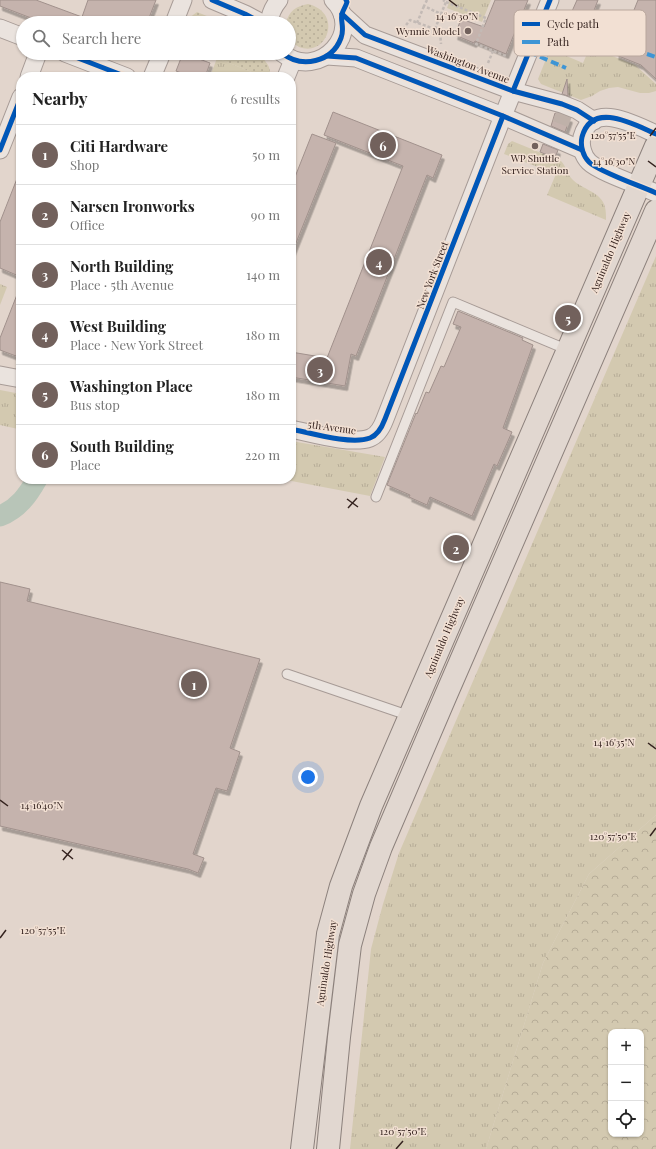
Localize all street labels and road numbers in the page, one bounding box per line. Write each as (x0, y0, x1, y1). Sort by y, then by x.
street label: Washington Avenue (423, 41, 512, 86)
street label: Aguinaldo Highway (586, 209, 633, 296)
street label: New York Street (413, 239, 451, 311)
street label: 5th Avenue (307, 417, 357, 437)
street label: Aguinaldo Highway (420, 594, 467, 681)
street label: Aguinaldo Highway (312, 919, 340, 1008)

